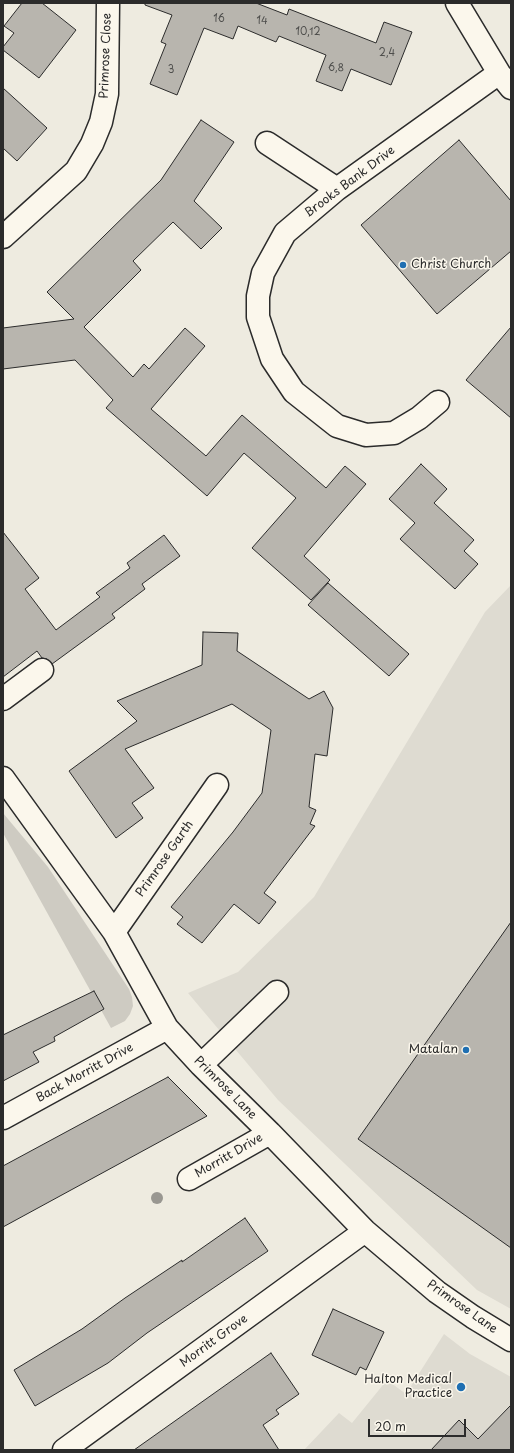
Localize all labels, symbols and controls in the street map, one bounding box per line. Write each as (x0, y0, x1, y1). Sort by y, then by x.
street label: Primrose Close (97, 13, 115, 99)
house number: 16 (213, 13, 225, 25)
house number: 14 (256, 15, 268, 27)
house number: 10,12 (295, 26, 321, 38)
house number: 2,4 (379, 47, 395, 59)
house number: 6,8 (328, 62, 344, 74)
house number: 3 (168, 64, 174, 76)
street label: Brooks Bank Drive (302, 143, 398, 221)
place label: Christ Church (411, 258, 491, 272)
marker: Christ Church (398, 260, 408, 270)
street label: Primrose Garth (133, 818, 197, 900)
street label: Back Morritt Drive (34, 1040, 136, 1106)
place label: Matalan (409, 1043, 458, 1057)
marker: Matalan (461, 1045, 471, 1055)
street label: Primrose Lane (191, 1054, 259, 1122)
street label: Morritt Drive (193, 1131, 265, 1181)
street label: Primrose Lane (424, 1277, 500, 1337)
street label: Morritt Grove (177, 1312, 251, 1370)
place label: Halton Medical Practice (364, 1373, 452, 1401)
marker: Halton Medical Practice (455, 1381, 467, 1393)
scale bar (370, 1411, 468, 1437)
text: 20 m (375, 1417, 406, 1435)

